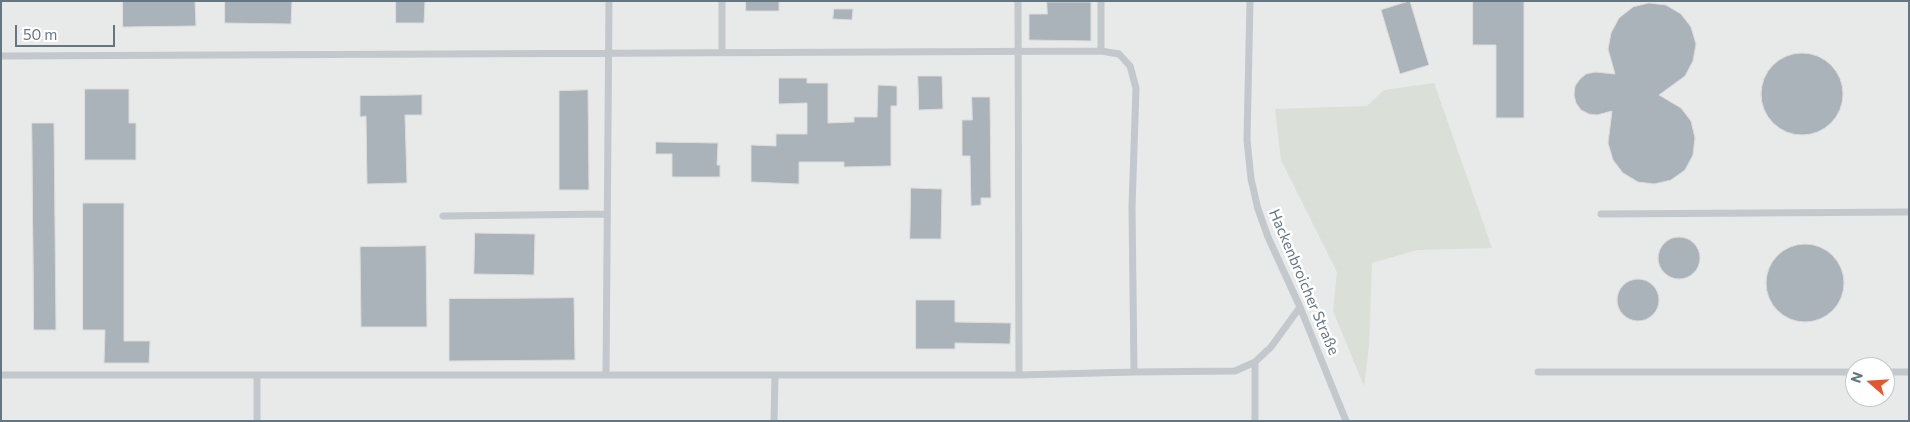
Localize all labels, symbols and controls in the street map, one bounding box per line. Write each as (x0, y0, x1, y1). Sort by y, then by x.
scale bar (18, 15, 118, 47)
text: 50 m (23, 25, 57, 43)
street label: Hackenbroicher Straße (1265, 206, 1343, 358)
north arrow (1845, 357, 1895, 407)
text: N (1847, 370, 1866, 385)

